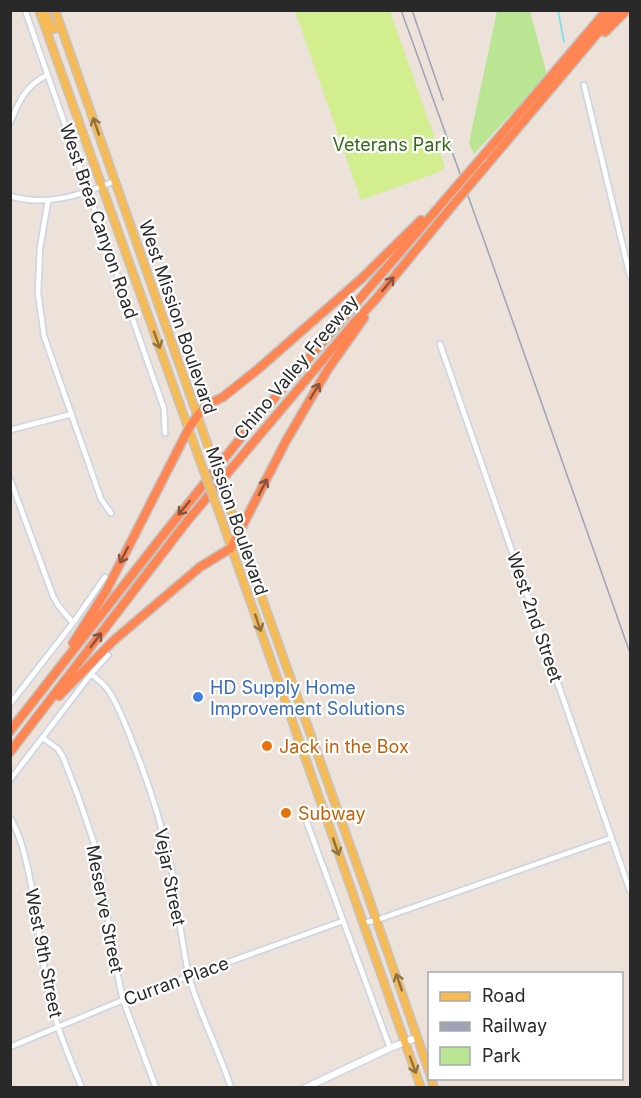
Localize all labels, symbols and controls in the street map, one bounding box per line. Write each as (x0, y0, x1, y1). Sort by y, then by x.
one-way arrow (89, 117, 100, 136)
street label: West Brea Canyon Road (56, 121, 142, 321)
park label: Veterans Park (333, 134, 452, 155)
street label: West Mission Boulevard (135, 217, 221, 417)
one-way arrow (381, 276, 394, 292)
street label: Chino Valley Freeway (229, 290, 363, 444)
one-way arrow (152, 330, 163, 349)
one-way arrow (310, 383, 322, 400)
street label: Mission Boulevard (202, 444, 272, 598)
one-way arrow (257, 479, 269, 496)
one-way arrow (178, 500, 191, 516)
one-way arrow (118, 546, 129, 564)
street label: West 2nd Street (503, 549, 567, 685)
one-way arrow (253, 614, 264, 632)
one-way arrow (90, 632, 103, 648)
place label: HD Supply Home Improvement Solutions (210, 677, 405, 719)
marker: HD Supply Home Improvement Solutions (191, 690, 205, 704)
place label: Jack in the Box (279, 736, 409, 757)
marker: Jack in the Box (260, 739, 274, 753)
place label: Subway (298, 803, 366, 824)
marker: Subway (279, 806, 293, 820)
street label: Vejar Street (150, 826, 190, 928)
one-way arrow (332, 837, 343, 856)
street label: Meserve Street (82, 843, 128, 975)
street label: West 9th Street (21, 886, 67, 1020)
street label: Curran Place (121, 952, 231, 1010)
legend (428, 972, 623, 1080)
one-way arrow (392, 973, 403, 992)
text: Road (482, 985, 525, 1006)
text: Railway (482, 1015, 547, 1036)
text: Park (482, 1045, 521, 1066)
one-way arrow (409, 1055, 420, 1074)

